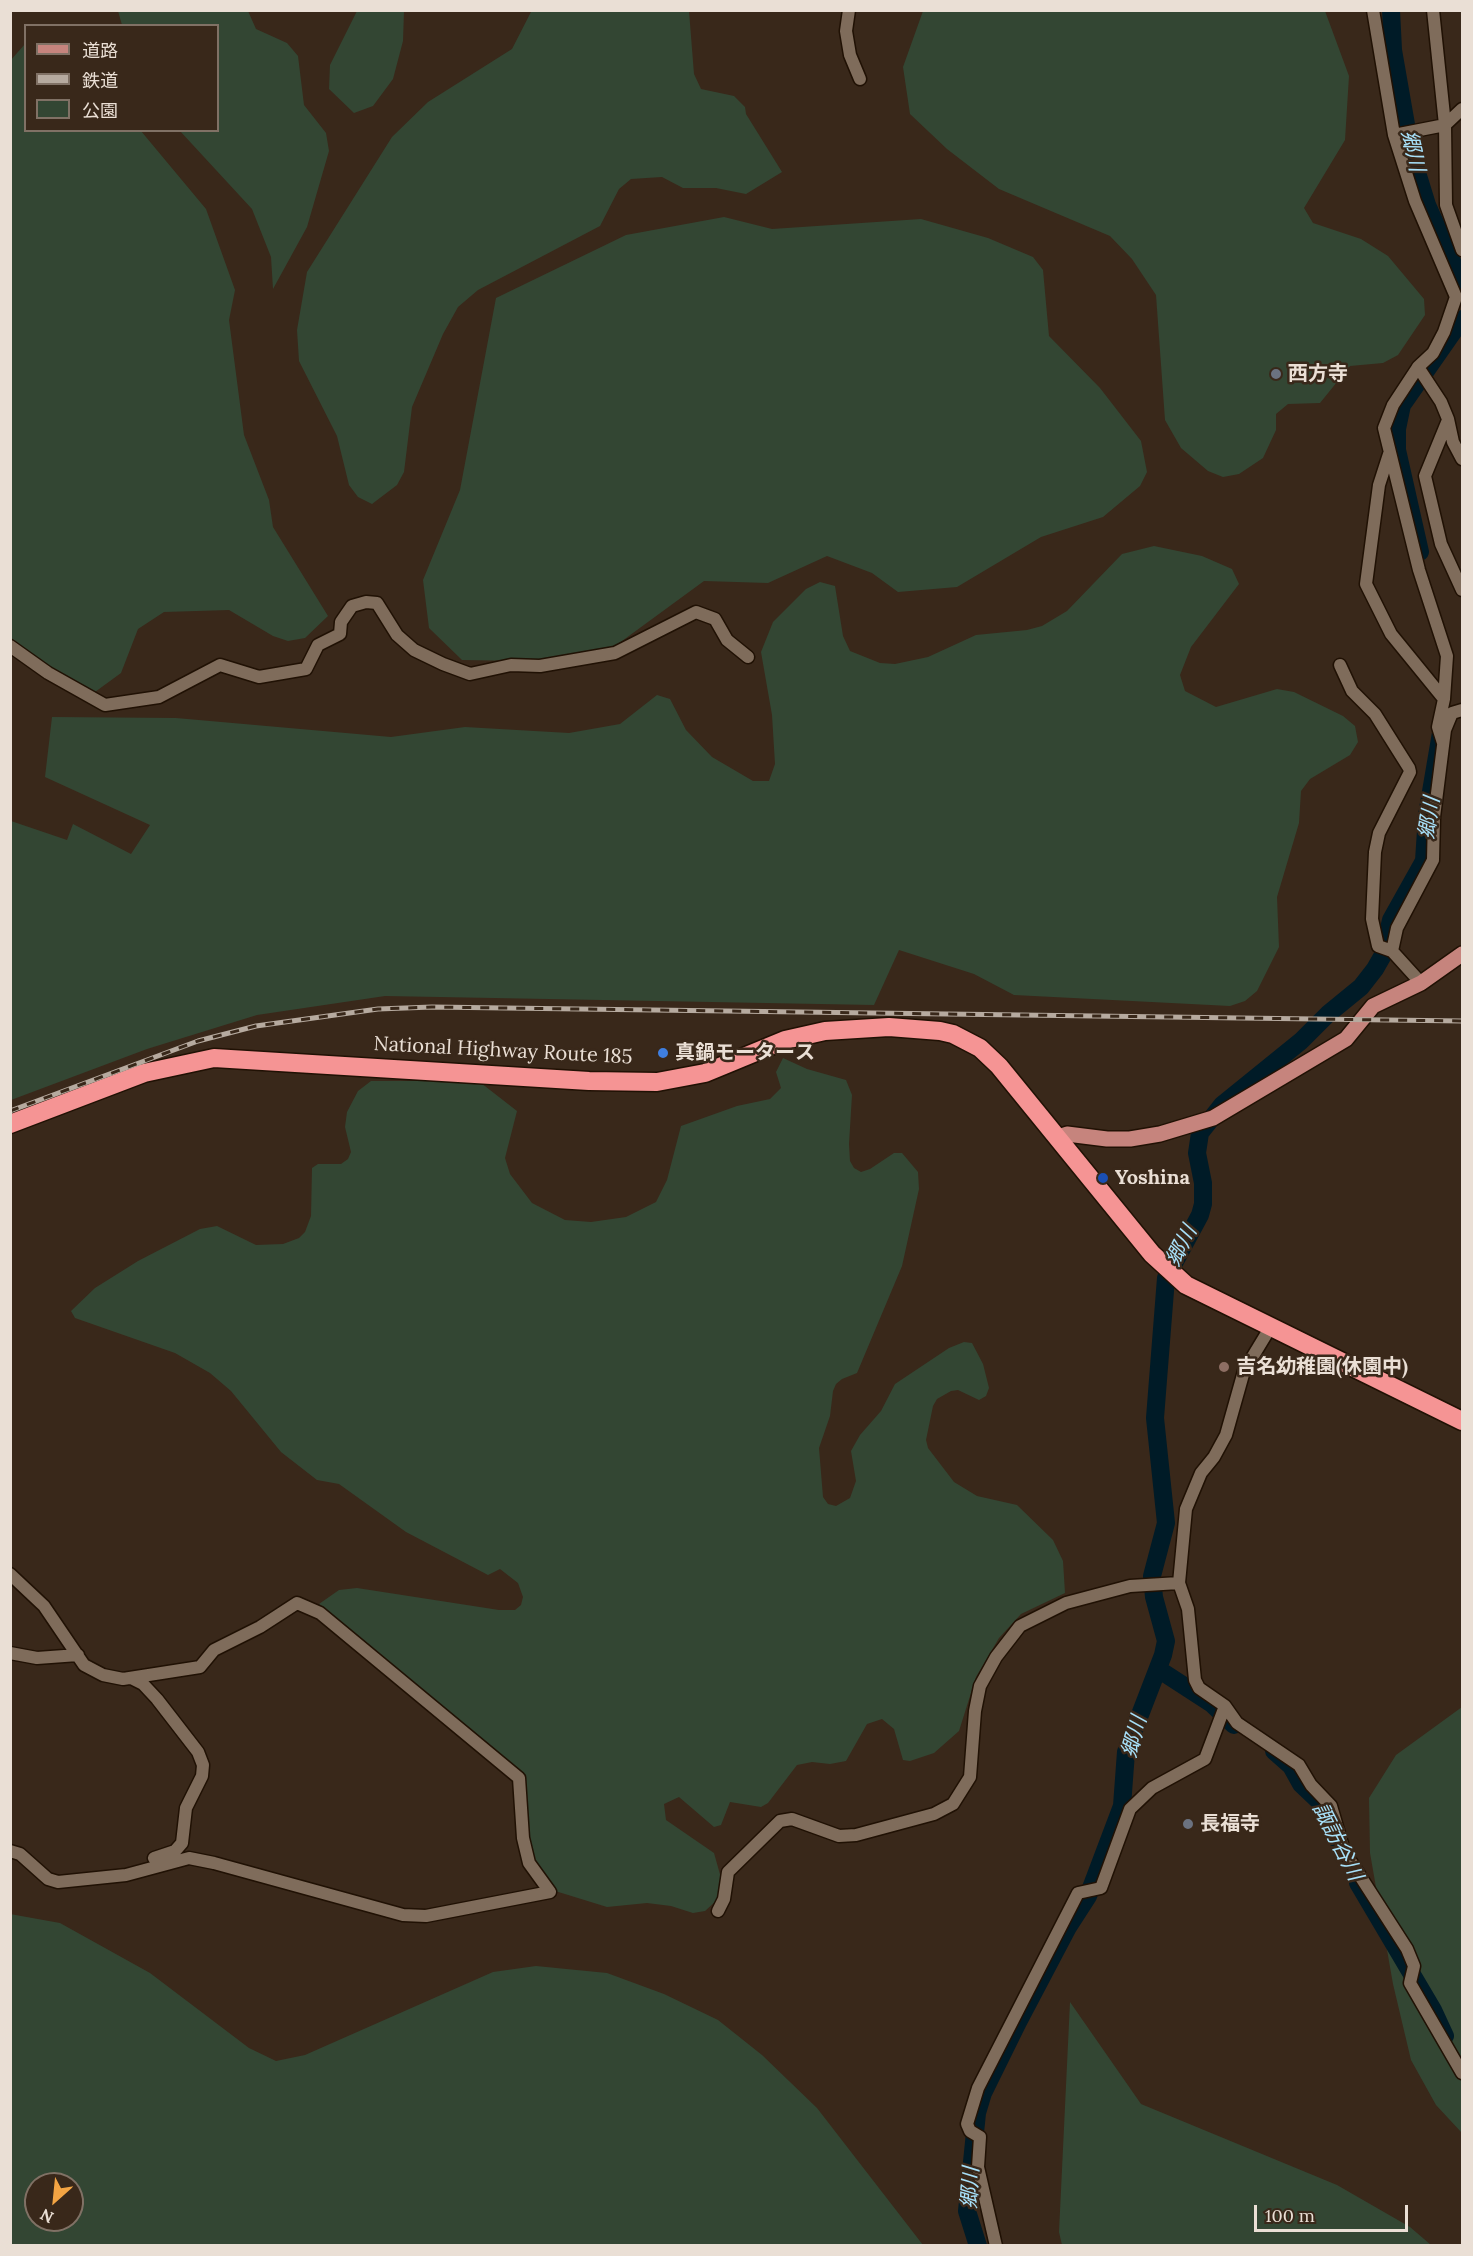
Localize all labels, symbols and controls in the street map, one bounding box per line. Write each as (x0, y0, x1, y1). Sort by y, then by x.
legend (24, 24, 219, 132)
text: 道路 (82, 39, 118, 62)
text: 鉄道 (82, 69, 118, 92)
text: 公園 (82, 99, 118, 122)
water label: 郷川 (1395, 128, 1429, 174)
place label: 西方寺 (1288, 362, 1348, 386)
marker: 西方寺 (1269, 367, 1283, 381)
water label: 郷川 (1415, 795, 1445, 841)
street label: National Highway Route 185 (373, 1032, 633, 1070)
place label: 真鍋モータース (675, 1041, 815, 1065)
marker: 真鍋モータース (656, 1046, 670, 1060)
place label: Yoshina (1115, 1166, 1190, 1190)
marker: Yoshina (1096, 1171, 1110, 1185)
water label: 郷川 (1161, 1222, 1203, 1270)
place label: 吉名幼稚園(休園中) (1236, 1355, 1408, 1379)
marker: 吉名幼稚園(休園中) (1217, 1360, 1231, 1374)
water label: 郷川 (1117, 1713, 1153, 1761)
water label: 諏訪谷川 (1307, 1799, 1367, 1885)
place label: 長福寺 (1200, 1812, 1260, 1836)
marker: 長福寺 (1181, 1817, 1195, 1831)
water label: 郷川 (957, 2166, 985, 2210)
north arrow (24, 2172, 84, 2232)
scale bar (1257, 2193, 1412, 2231)
text: 100 m (1265, 2204, 1315, 2227)
text: N (37, 2205, 57, 2228)

